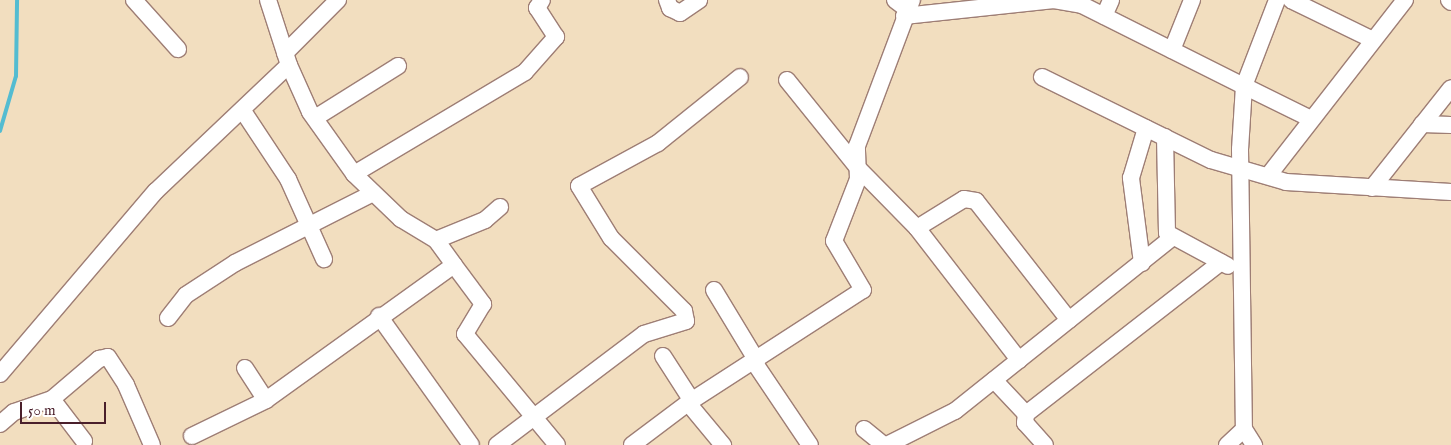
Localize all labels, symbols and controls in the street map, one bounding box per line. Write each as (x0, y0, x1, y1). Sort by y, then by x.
scale bar (22, 392, 109, 424)
text: 50 m (28, 401, 56, 420)

